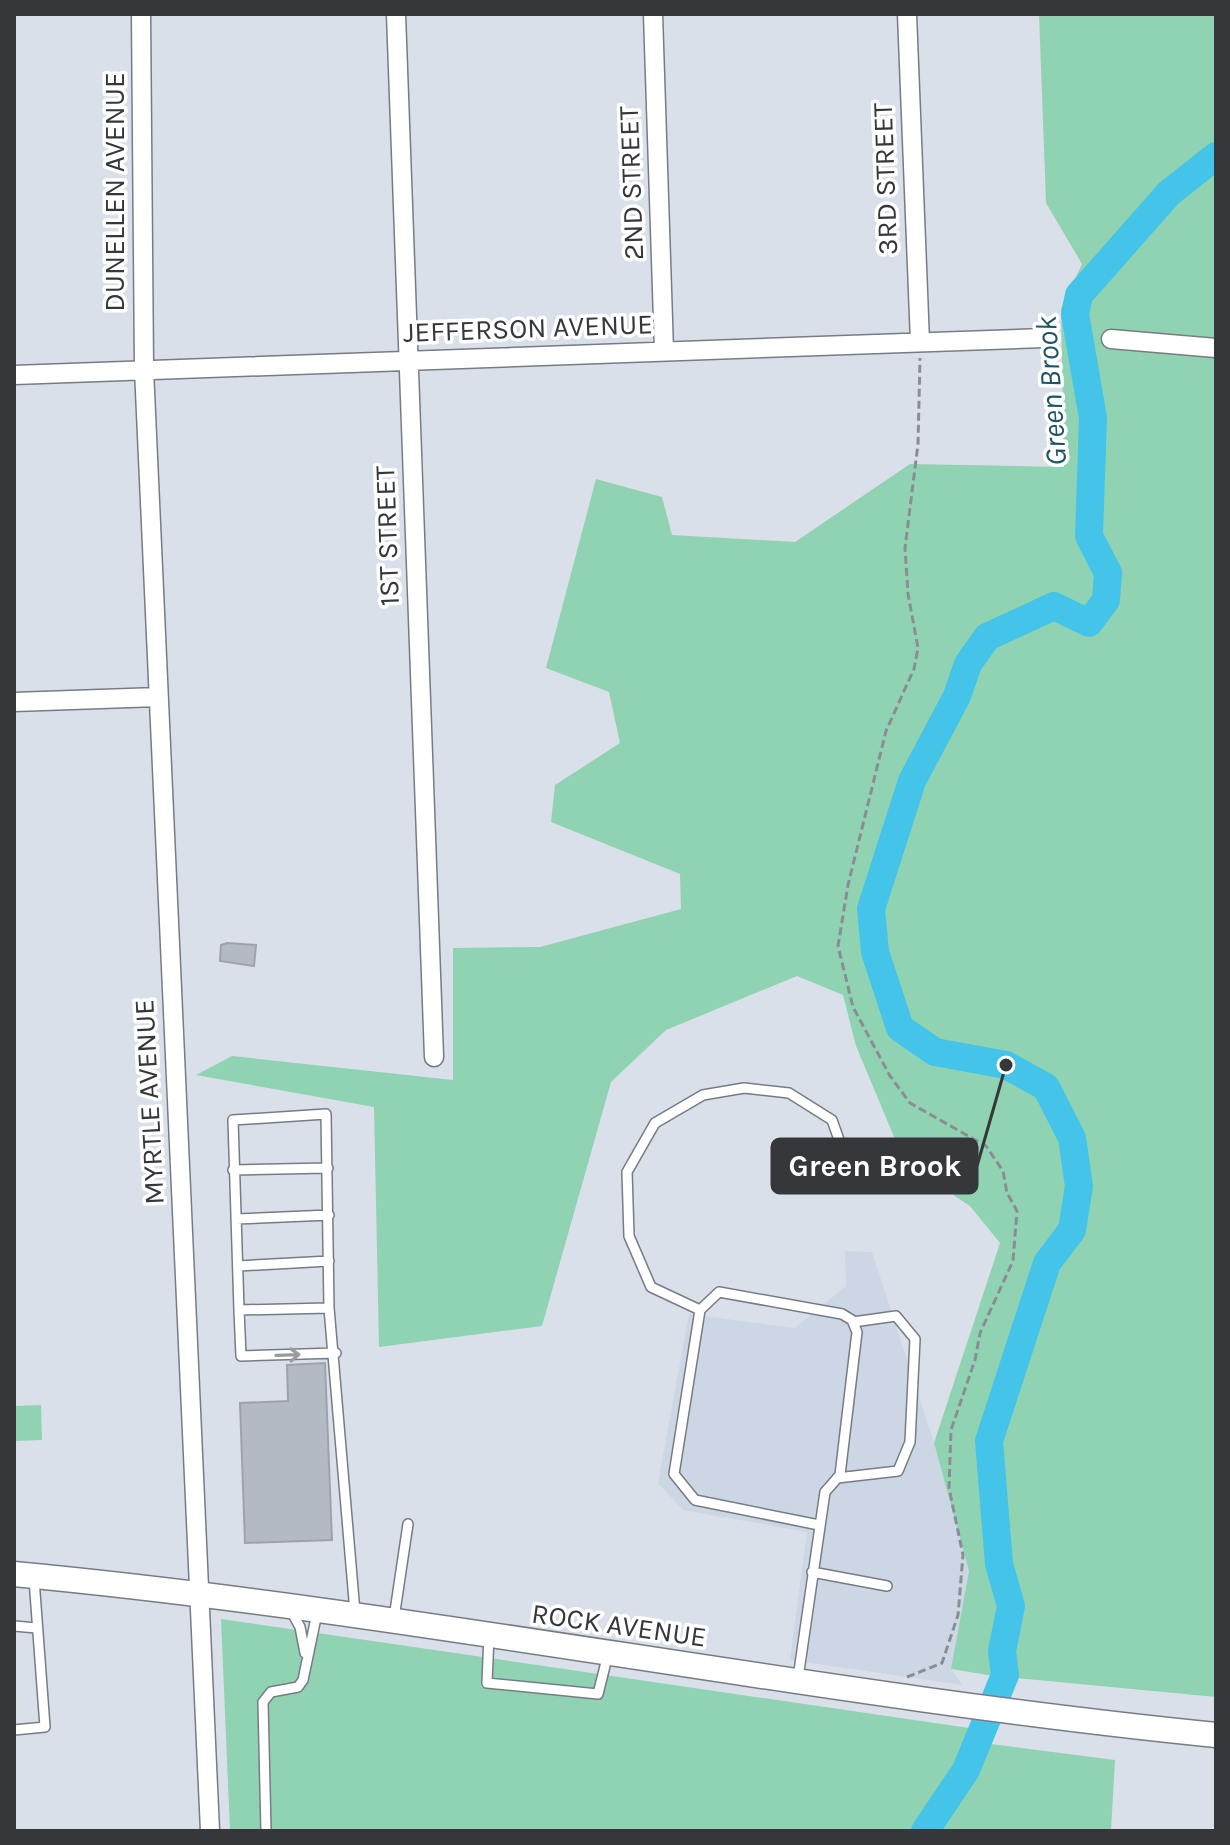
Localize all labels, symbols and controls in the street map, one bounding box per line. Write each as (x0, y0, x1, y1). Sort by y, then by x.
street label: DUNELLEN AVENUE (98, 72, 131, 312)
street label: 3RD STREET (866, 102, 904, 256)
street label: 2ND STREET (612, 105, 650, 261)
street label: JEFFERSON AVENUE (402, 307, 654, 349)
water label: Green Brook (1028, 314, 1074, 467)
street label: 1ST STREET (368, 465, 406, 607)
street label: MYRTLE AVENUE (127, 998, 171, 1206)
callout: Green Brook (772, 1139, 977, 1193)
text: Green Brook (788, 1148, 962, 1184)
one-way arrow (274, 1347, 301, 1362)
street label: ROCK AVENUE (530, 1596, 708, 1654)

